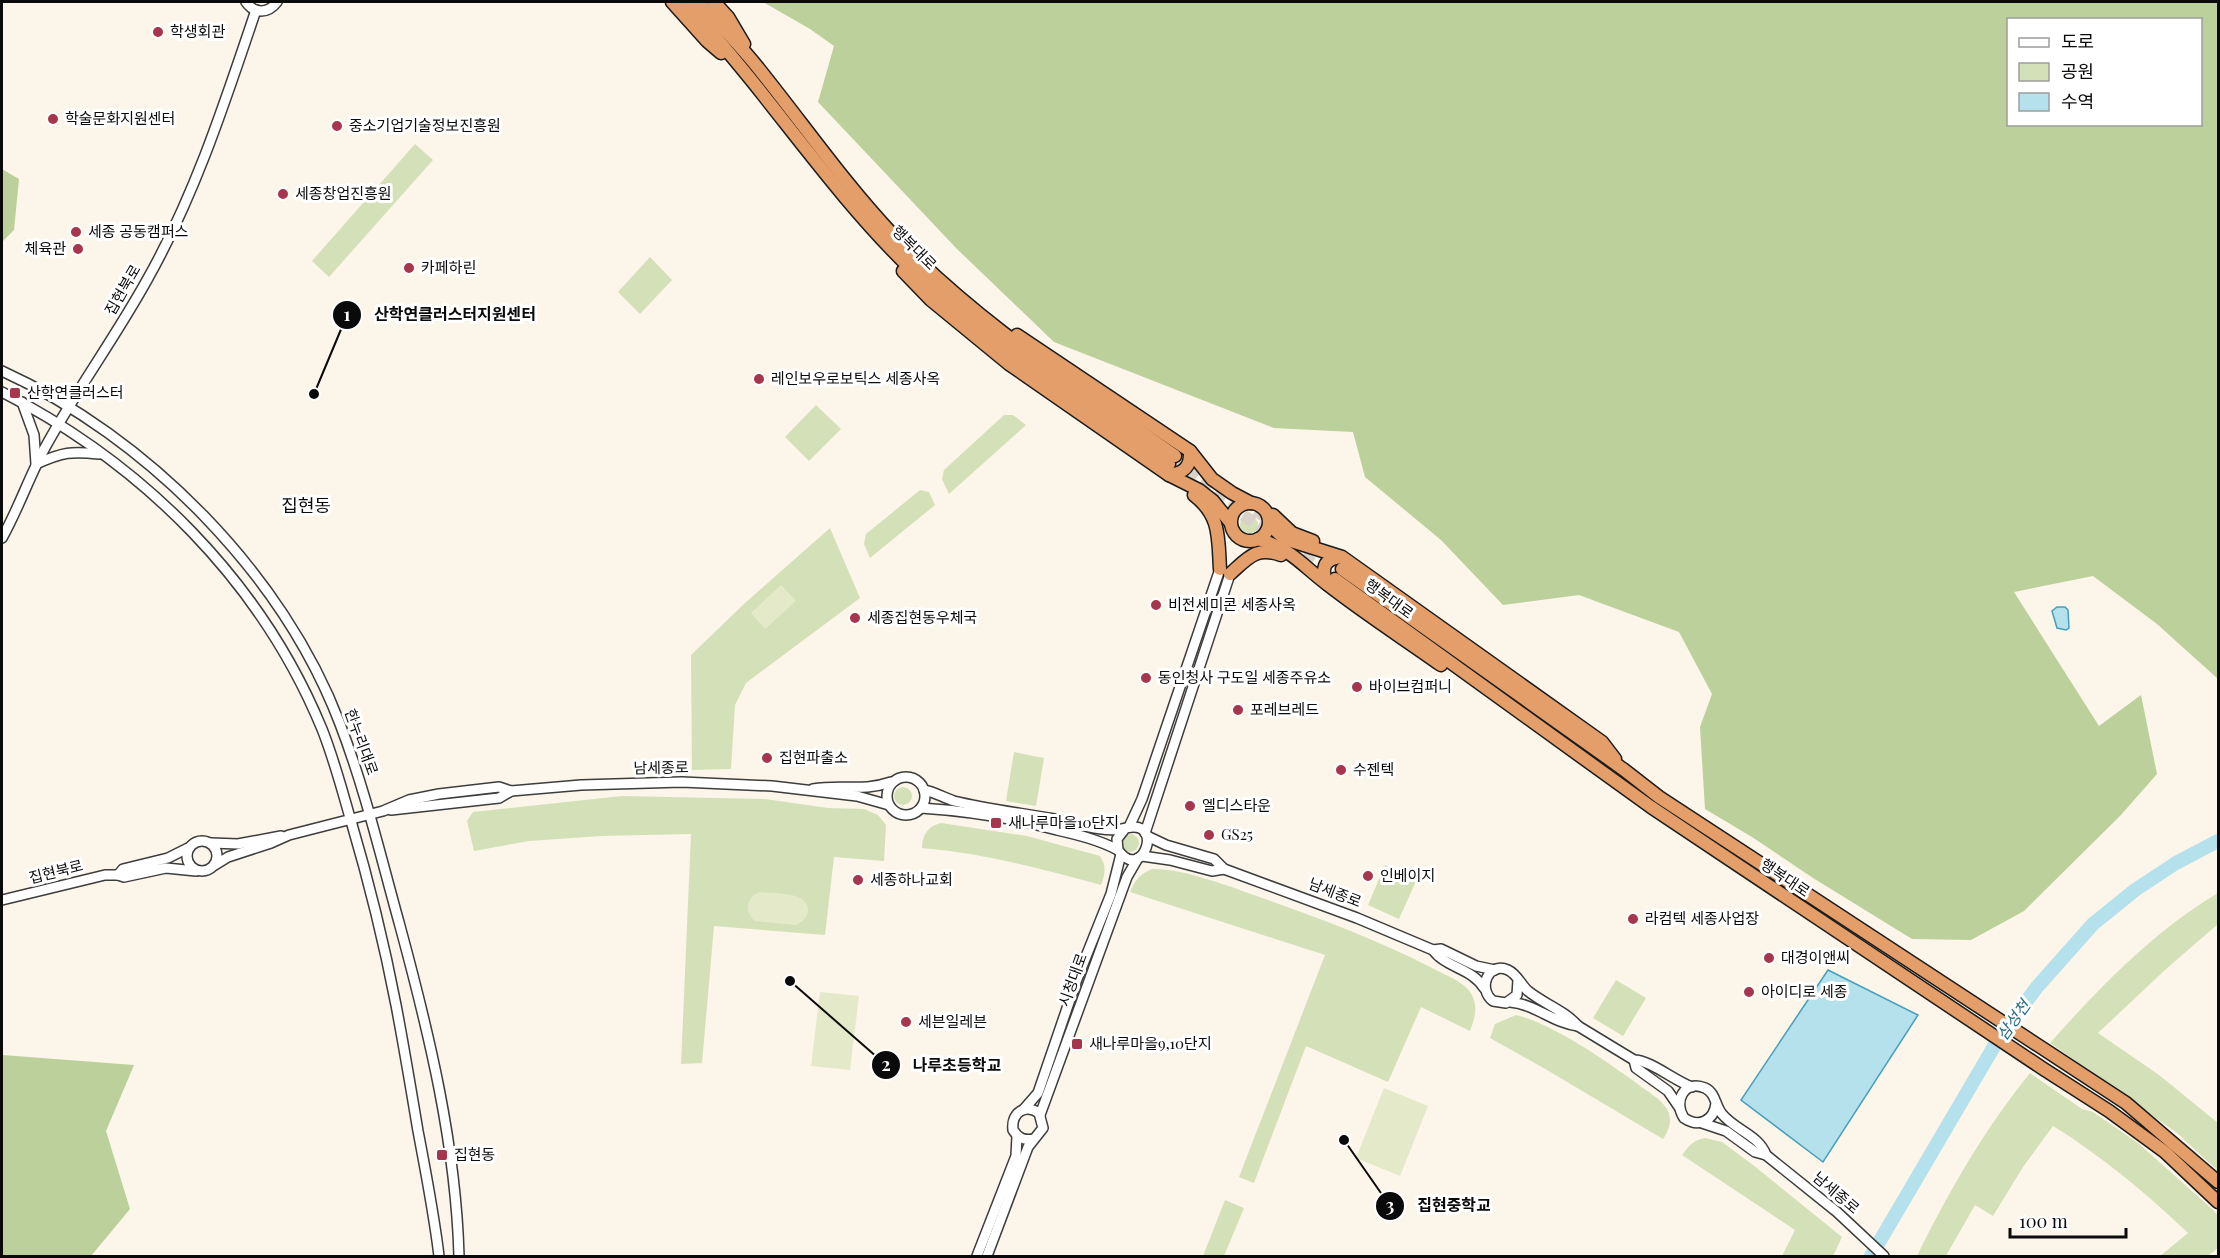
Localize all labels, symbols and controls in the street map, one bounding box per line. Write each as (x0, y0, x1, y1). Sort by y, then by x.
legend (2007, 18, 2202, 126)
place label: 학생회관 (170, 21, 225, 41)
marker: 학생회관 (151, 25, 165, 39)
text: 도로 (2061, 29, 2094, 53)
text: 공원 (2061, 59, 2094, 83)
text: 수역 (2061, 89, 2094, 113)
place label: 학술문화지원센터 (65, 108, 175, 128)
marker: 학술문화지원센터 (46, 112, 60, 126)
place label: 중소기업기술정보진흥원 (349, 115, 501, 135)
marker: 중소기업기술정보진흥원 (330, 119, 344, 133)
place label: 세종창업진흥원 (295, 183, 392, 203)
marker: 세종창업진흥원 (276, 187, 290, 201)
place label: 세종 공동캠퍼스 (88, 221, 189, 241)
street label: 행복대로 (888, 221, 941, 274)
marker: 세종 공동캠퍼스 (69, 225, 83, 239)
place label: 체육관 (25, 238, 66, 258)
marker: 체육관 (71, 242, 85, 256)
place label: 카페하린 (421, 257, 476, 277)
street label: 집현북로 (100, 261, 145, 318)
marker: 카페하린 (402, 261, 416, 275)
callout: 산학연클러스터지원센터 (332, 298, 548, 332)
text: 1 (344, 302, 351, 326)
text: 산학연클러스터지원센터 (374, 303, 536, 324)
place label: 레인보우로보틱스 세종사옥 (771, 368, 940, 388)
marker: 레인보우로보틱스 세종사옥 (752, 372, 766, 386)
place label: 산학연클러스터 (27, 382, 124, 402)
marker: 산학연클러스터 (8, 386, 22, 400)
district label: 집현동 (281, 493, 331, 517)
street label: 행복대로 (1361, 574, 1418, 623)
place label: 비전세미콘 세종사옥 (1168, 594, 1296, 614)
marker: 비전세미콘 세종사옥 (1149, 598, 1163, 612)
place label: 세종집현동우체국 (867, 607, 977, 627)
marker: 세종집현동우체국 (848, 611, 862, 625)
place label: 동인청사 구도일 세종주유소 (1158, 667, 1331, 687)
marker: 동인청사 구도일 세종주유소 (1139, 671, 1153, 685)
place label: 바이브컴퍼니 (1369, 676, 1452, 696)
marker: 바이브컴퍼니 (1350, 680, 1364, 694)
place label: 포레브레드 (1250, 699, 1319, 719)
marker: 포레브레드 (1231, 703, 1245, 717)
street label: 한누리대로 (341, 706, 383, 778)
place label: 집현파출소 (779, 747, 848, 767)
marker: 집현파출소 (760, 751, 774, 765)
street label: 남세종로 (633, 757, 689, 777)
place label: 수젠텍 (1353, 759, 1394, 779)
marker: 수젠텍 (1334, 763, 1348, 777)
place label: 엘디스타운 (1202, 795, 1271, 815)
marker: 엘디스타운 (1183, 799, 1197, 813)
place label: 새나루마을10단지 (1008, 812, 1119, 832)
marker: 새나루마을10단지 (989, 816, 1003, 830)
place label: GS25 (1221, 824, 1253, 844)
marker: GS25 (1202, 828, 1216, 842)
street label: 행복대로 (1757, 853, 1814, 901)
street label: 집현북로 (27, 855, 85, 887)
place label: 인베이지 (1380, 865, 1435, 885)
place label: 세종하나교회 (870, 869, 953, 889)
marker: 인베이지 (1361, 869, 1375, 883)
marker: 세종하나교회 (851, 873, 865, 887)
street label: 남세종로 (1306, 873, 1365, 911)
place label: 라컴텍 세종사업장 (1645, 908, 1759, 928)
marker: 라컴텍 세종사업장 (1626, 912, 1640, 926)
place label: 대경이앤씨 (1781, 947, 1850, 967)
street label: 시청대로 (1053, 950, 1091, 1009)
marker: 대경이앤씨 (1762, 951, 1776, 965)
place label: 아이디로 세종 (1761, 981, 1848, 1001)
marker: 아이디로 세종 (1742, 985, 1756, 999)
water label: 삼성천 (1991, 994, 2035, 1044)
place label: 세븐일레븐 (918, 1011, 987, 1031)
marker: 세븐일레븐 (899, 1015, 913, 1029)
place label: 새나루마을9,10단지 (1089, 1033, 1212, 1053)
marker: 새나루마을9,10단지 (1070, 1037, 1084, 1051)
callout: 나루초등학교 (871, 1048, 1013, 1082)
text: 2 (881, 1052, 891, 1076)
text: 나루초등학교 (913, 1054, 1001, 1075)
place label: 집현동 (454, 1144, 495, 1164)
marker: 집현동 (435, 1148, 449, 1162)
street label: 남세종로 (1809, 1167, 1864, 1218)
callout: 집현중학교 (1375, 1189, 1503, 1223)
text: 3 (1386, 1193, 1395, 1217)
text: 집현중학교 (1417, 1194, 1491, 1215)
scale bar (2010, 1201, 2126, 1239)
text: 100 m (2019, 1209, 2068, 1233)

